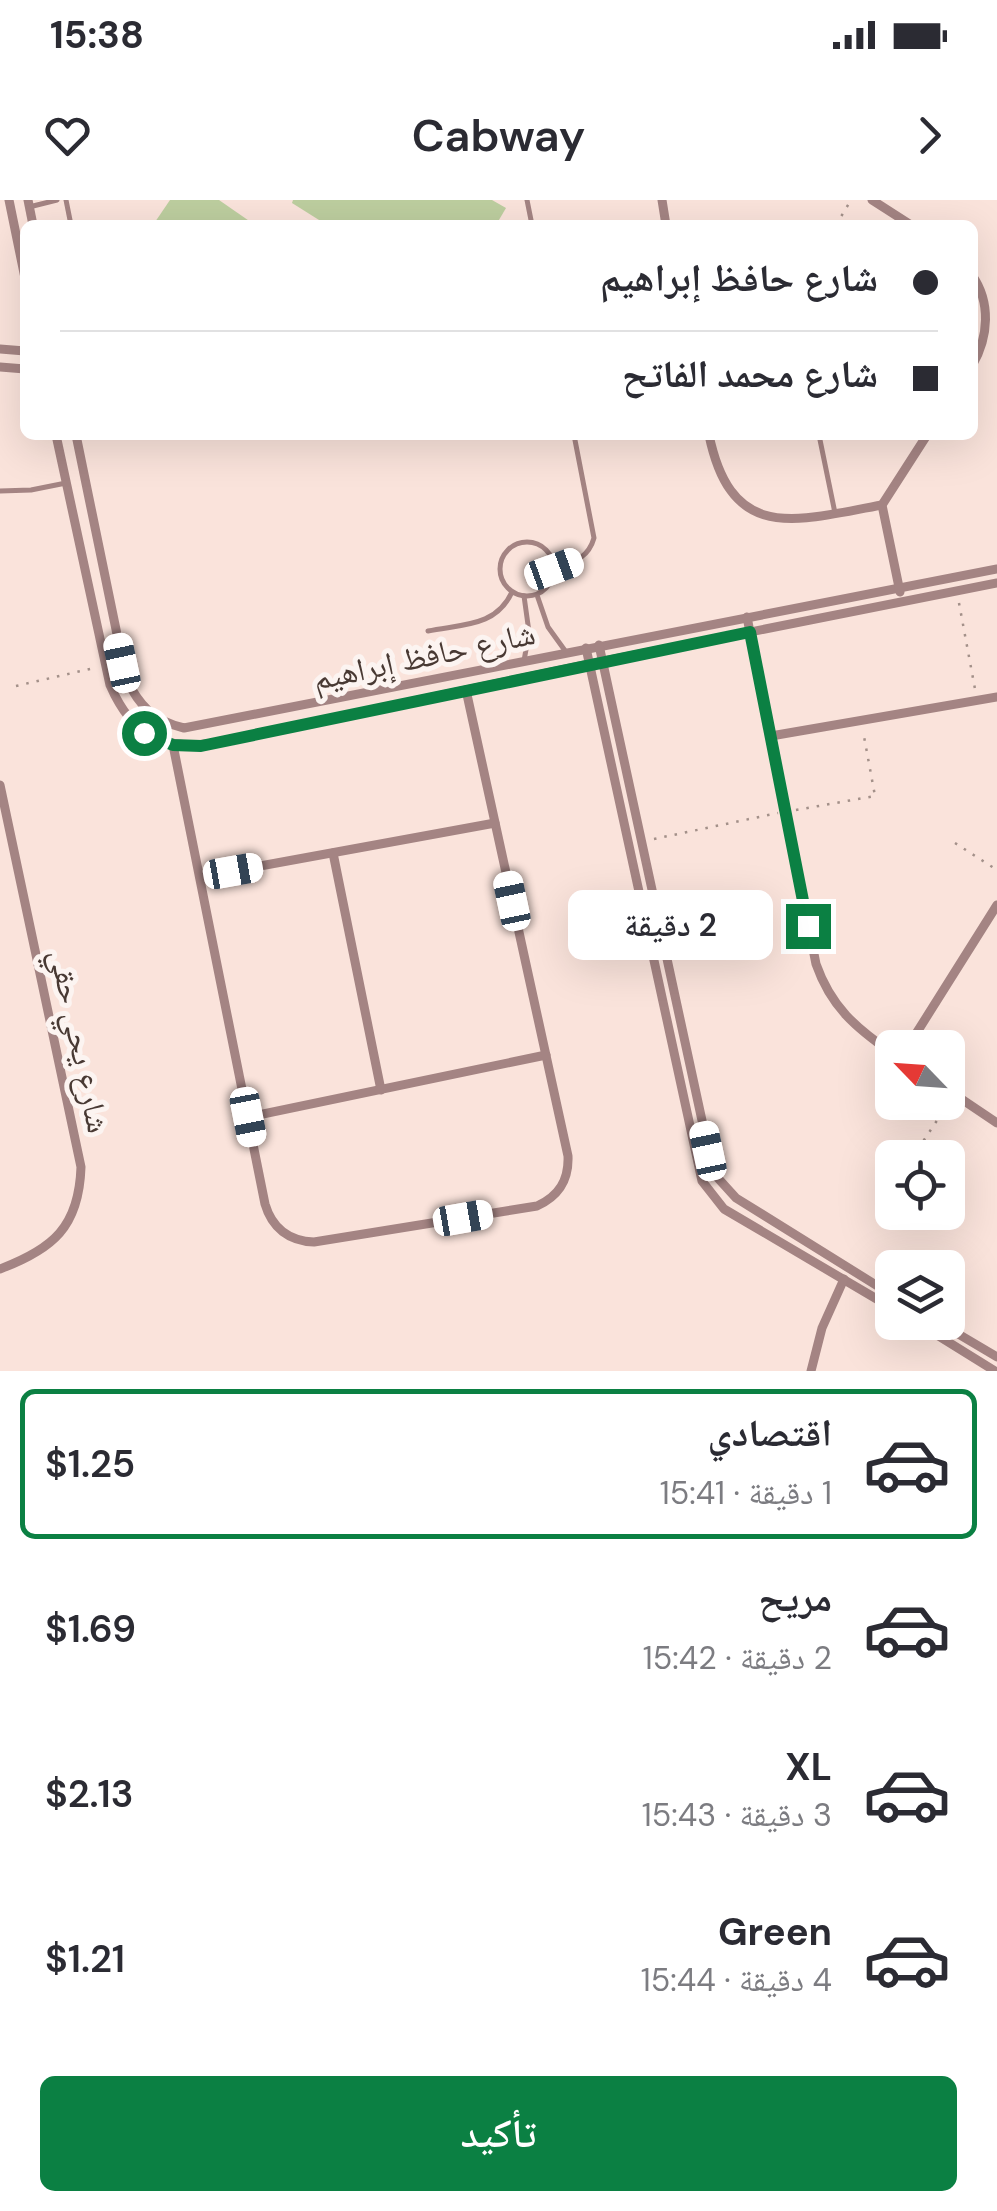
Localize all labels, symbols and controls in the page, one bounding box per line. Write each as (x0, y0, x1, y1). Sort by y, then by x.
text: 15:38 (50, 10, 144, 60)
text: Cabway (412, 106, 585, 165)
icon: heart (40, 108, 95, 163)
icon: forward (902, 108, 957, 163)
text: شارع حافظ إبراهيم (600, 253, 878, 303)
text: شارع محمد الفاتح (622, 349, 878, 399)
car (521, 545, 587, 593)
street label: شارع حافظ إبراهيم (309, 612, 539, 700)
car (101, 631, 143, 695)
route start (122, 711, 167, 756)
car (201, 851, 265, 891)
car (491, 869, 533, 933)
callout: 2 دقيقة (568, 891, 773, 961)
text: 2 دقيقة (624, 904, 717, 946)
route end (786, 904, 831, 949)
street label: شارع يحي حقي (36, 945, 120, 1138)
north arrow (875, 1030, 965, 1120)
map controls (875, 1030, 965, 1340)
car (228, 1085, 268, 1149)
car (687, 1119, 729, 1183)
button: locate (875, 1140, 965, 1230)
car (431, 1198, 495, 1238)
button: layers (875, 1250, 965, 1340)
text: اقتصادي (708, 1408, 832, 1458)
icon: car (862, 1419, 952, 1509)
text: $1.25 (45, 1439, 135, 1489)
text: 1 دقيقة · 15:41 (660, 1472, 832, 1514)
text: مريح (758, 1573, 832, 1623)
icon: car (862, 1584, 952, 1674)
text: $1.69 (45, 1604, 136, 1654)
text: 2 دقيقة · 15:42 (643, 1637, 832, 1679)
text: XL (785, 1742, 832, 1792)
icon: car (862, 1749, 952, 1839)
text: $2.13 (45, 1769, 133, 1819)
text: 3 دقيقة · 15:43 (642, 1794, 832, 1836)
text: Green (718, 1907, 832, 1957)
icon: car (862, 1914, 952, 2004)
text: $1.21 (45, 1934, 125, 1984)
text: 4 دقيقة · 15:44 (641, 1959, 832, 2001)
button: تأكيد (40, 2076, 957, 2191)

